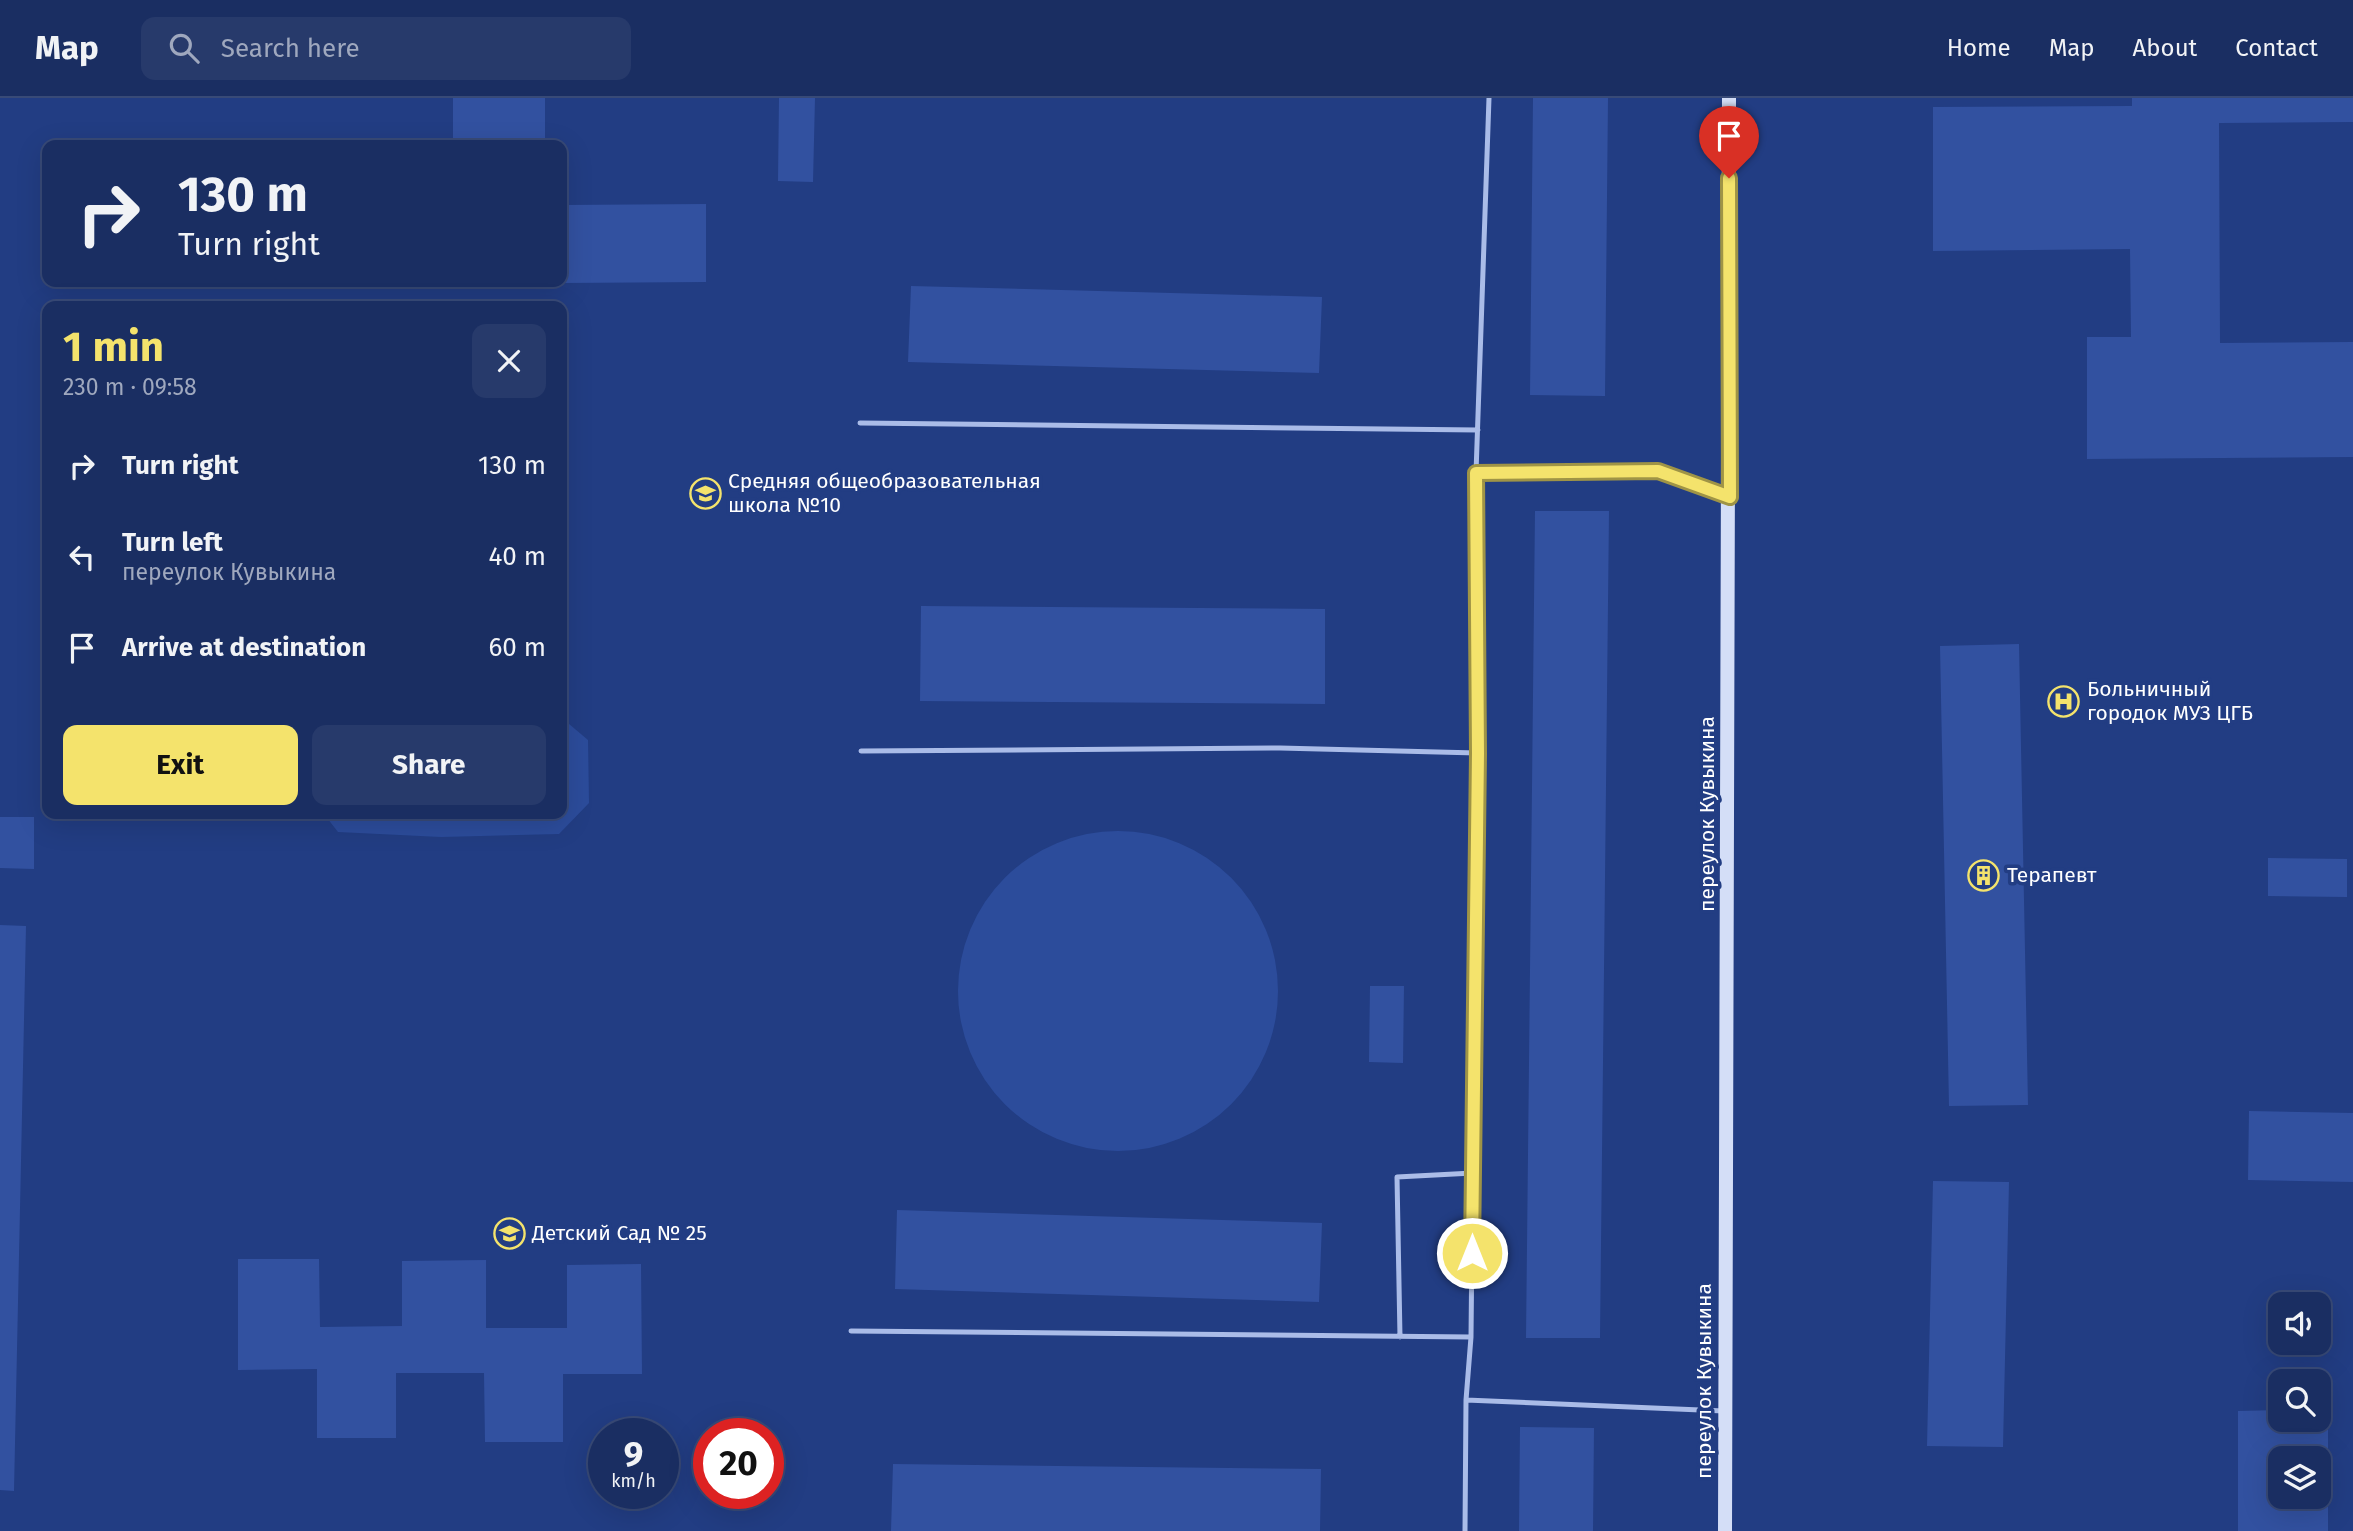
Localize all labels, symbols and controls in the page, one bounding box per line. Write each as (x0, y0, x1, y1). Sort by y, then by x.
search box (141, 17, 631, 80)
text: Map (35, 28, 99, 68)
icon: search (165, 29, 203, 67)
text: Search here (221, 33, 360, 64)
text: Home (1947, 34, 2011, 62)
text: Map (2049, 34, 2095, 62)
text: About (2133, 34, 2197, 62)
text: Contact (2235, 34, 2318, 62)
pin (1699, 106, 1759, 178)
icon: arrive (1710, 117, 1748, 155)
text: 130 m (178, 165, 308, 224)
icon: right (63, 168, 154, 259)
text: Turn right (178, 225, 320, 263)
text: 1 min (63, 322, 164, 372)
button: close (472, 324, 546, 398)
text: 230 m · 09:58 (63, 373, 197, 401)
icon: right (63, 447, 101, 485)
text: Turn right (122, 450, 239, 481)
text: 130 m (478, 450, 546, 481)
place label: Средняя общеобразовательная школа №10 (728, 468, 1041, 518)
school or university icon: Средняя общеобразовательная школа №10 (688, 476, 722, 510)
text: Turn left (122, 527, 223, 558)
icon: left (63, 538, 101, 576)
text: 40 m (488, 541, 546, 572)
text: переулок Кувыкина (122, 558, 336, 586)
icon: arrive (63, 629, 101, 667)
text: Arrive at destination (122, 632, 366, 663)
text: 60 m (488, 632, 546, 663)
place label: Больничный городок МУЗ ЦГБ (2087, 676, 2253, 726)
hospital icon: Больничный городок МУЗ ЦГБ (2047, 684, 2081, 718)
street label: переулок Кувыкина (1694, 716, 1720, 912)
button: Exit (63, 725, 298, 805)
button: Share (312, 725, 546, 805)
building icon: Терапевт (1967, 858, 2001, 892)
place label: Терапевт (2007, 862, 2097, 888)
school or university icon: Детский Сад № 25 (492, 1216, 526, 1250)
position arrow (1435, 1216, 1509, 1290)
place label: Детский Сад № 25 (531, 1220, 707, 1246)
street label: переулок Кувыкина (1691, 1283, 1717, 1479)
map controls (2268, 1292, 2331, 1509)
button: sound (2268, 1292, 2331, 1355)
button: search (2268, 1369, 2331, 1432)
speed limit sign: 20 (693, 1418, 784, 1509)
text: 9 (624, 1433, 643, 1475)
button: layers (2268, 1446, 2331, 1509)
text: km/h (611, 1470, 656, 1492)

